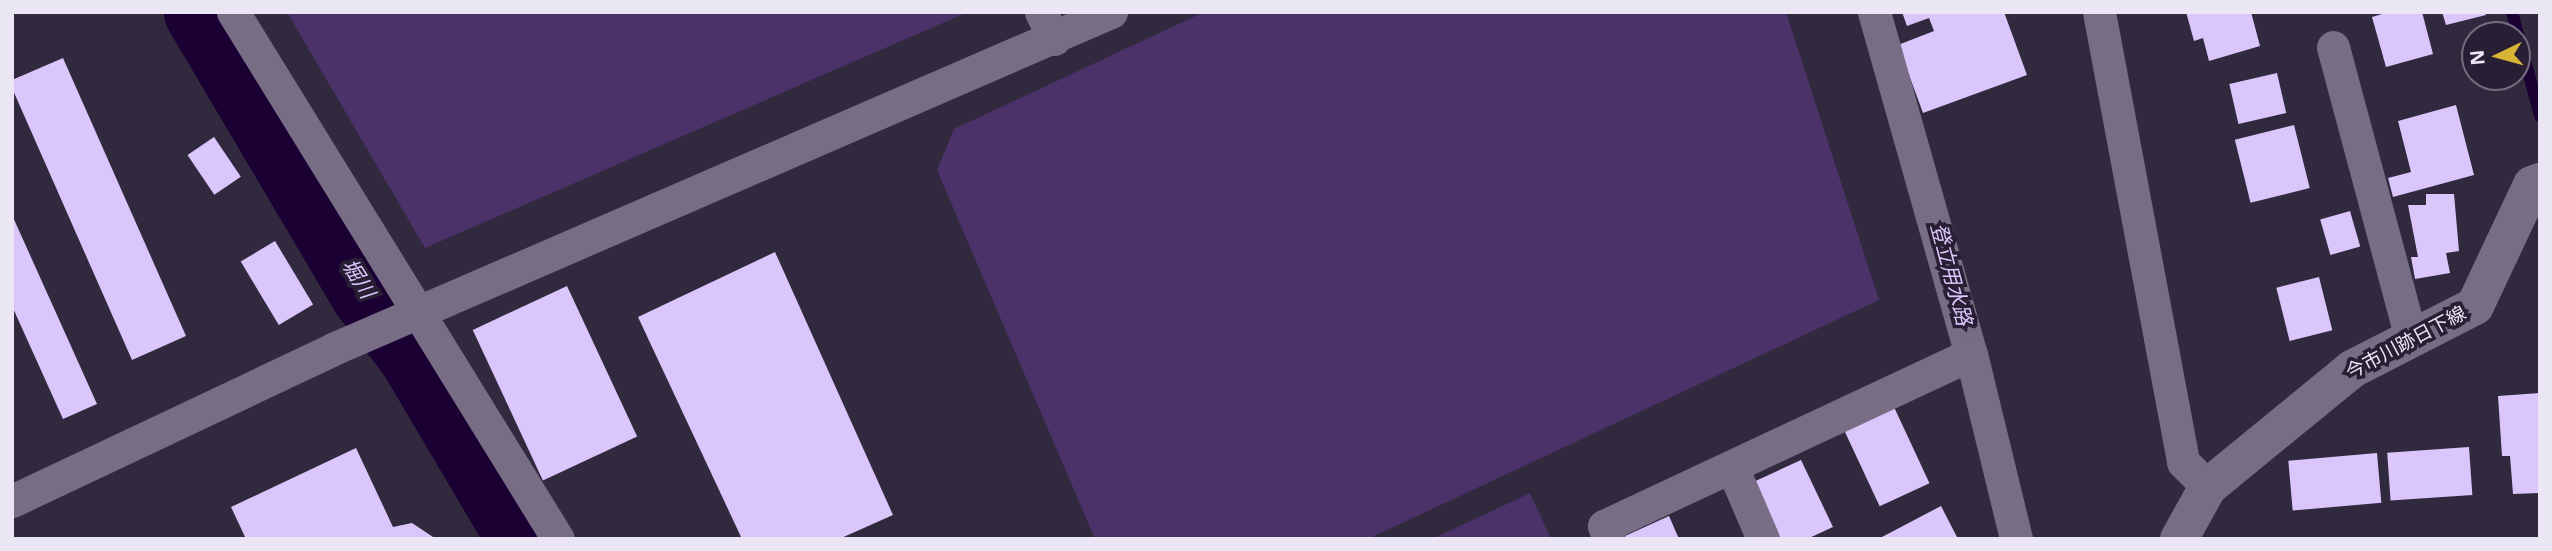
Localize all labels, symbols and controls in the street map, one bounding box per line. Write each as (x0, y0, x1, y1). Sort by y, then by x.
north arrow (2461, 21, 2531, 91)
text: N (2463, 49, 2491, 66)
water label: 登立用水路 (1926, 220, 1978, 328)
water label: 堀川 (337, 254, 381, 302)
street label: 今市川跡日下線 (2342, 302, 2470, 384)

